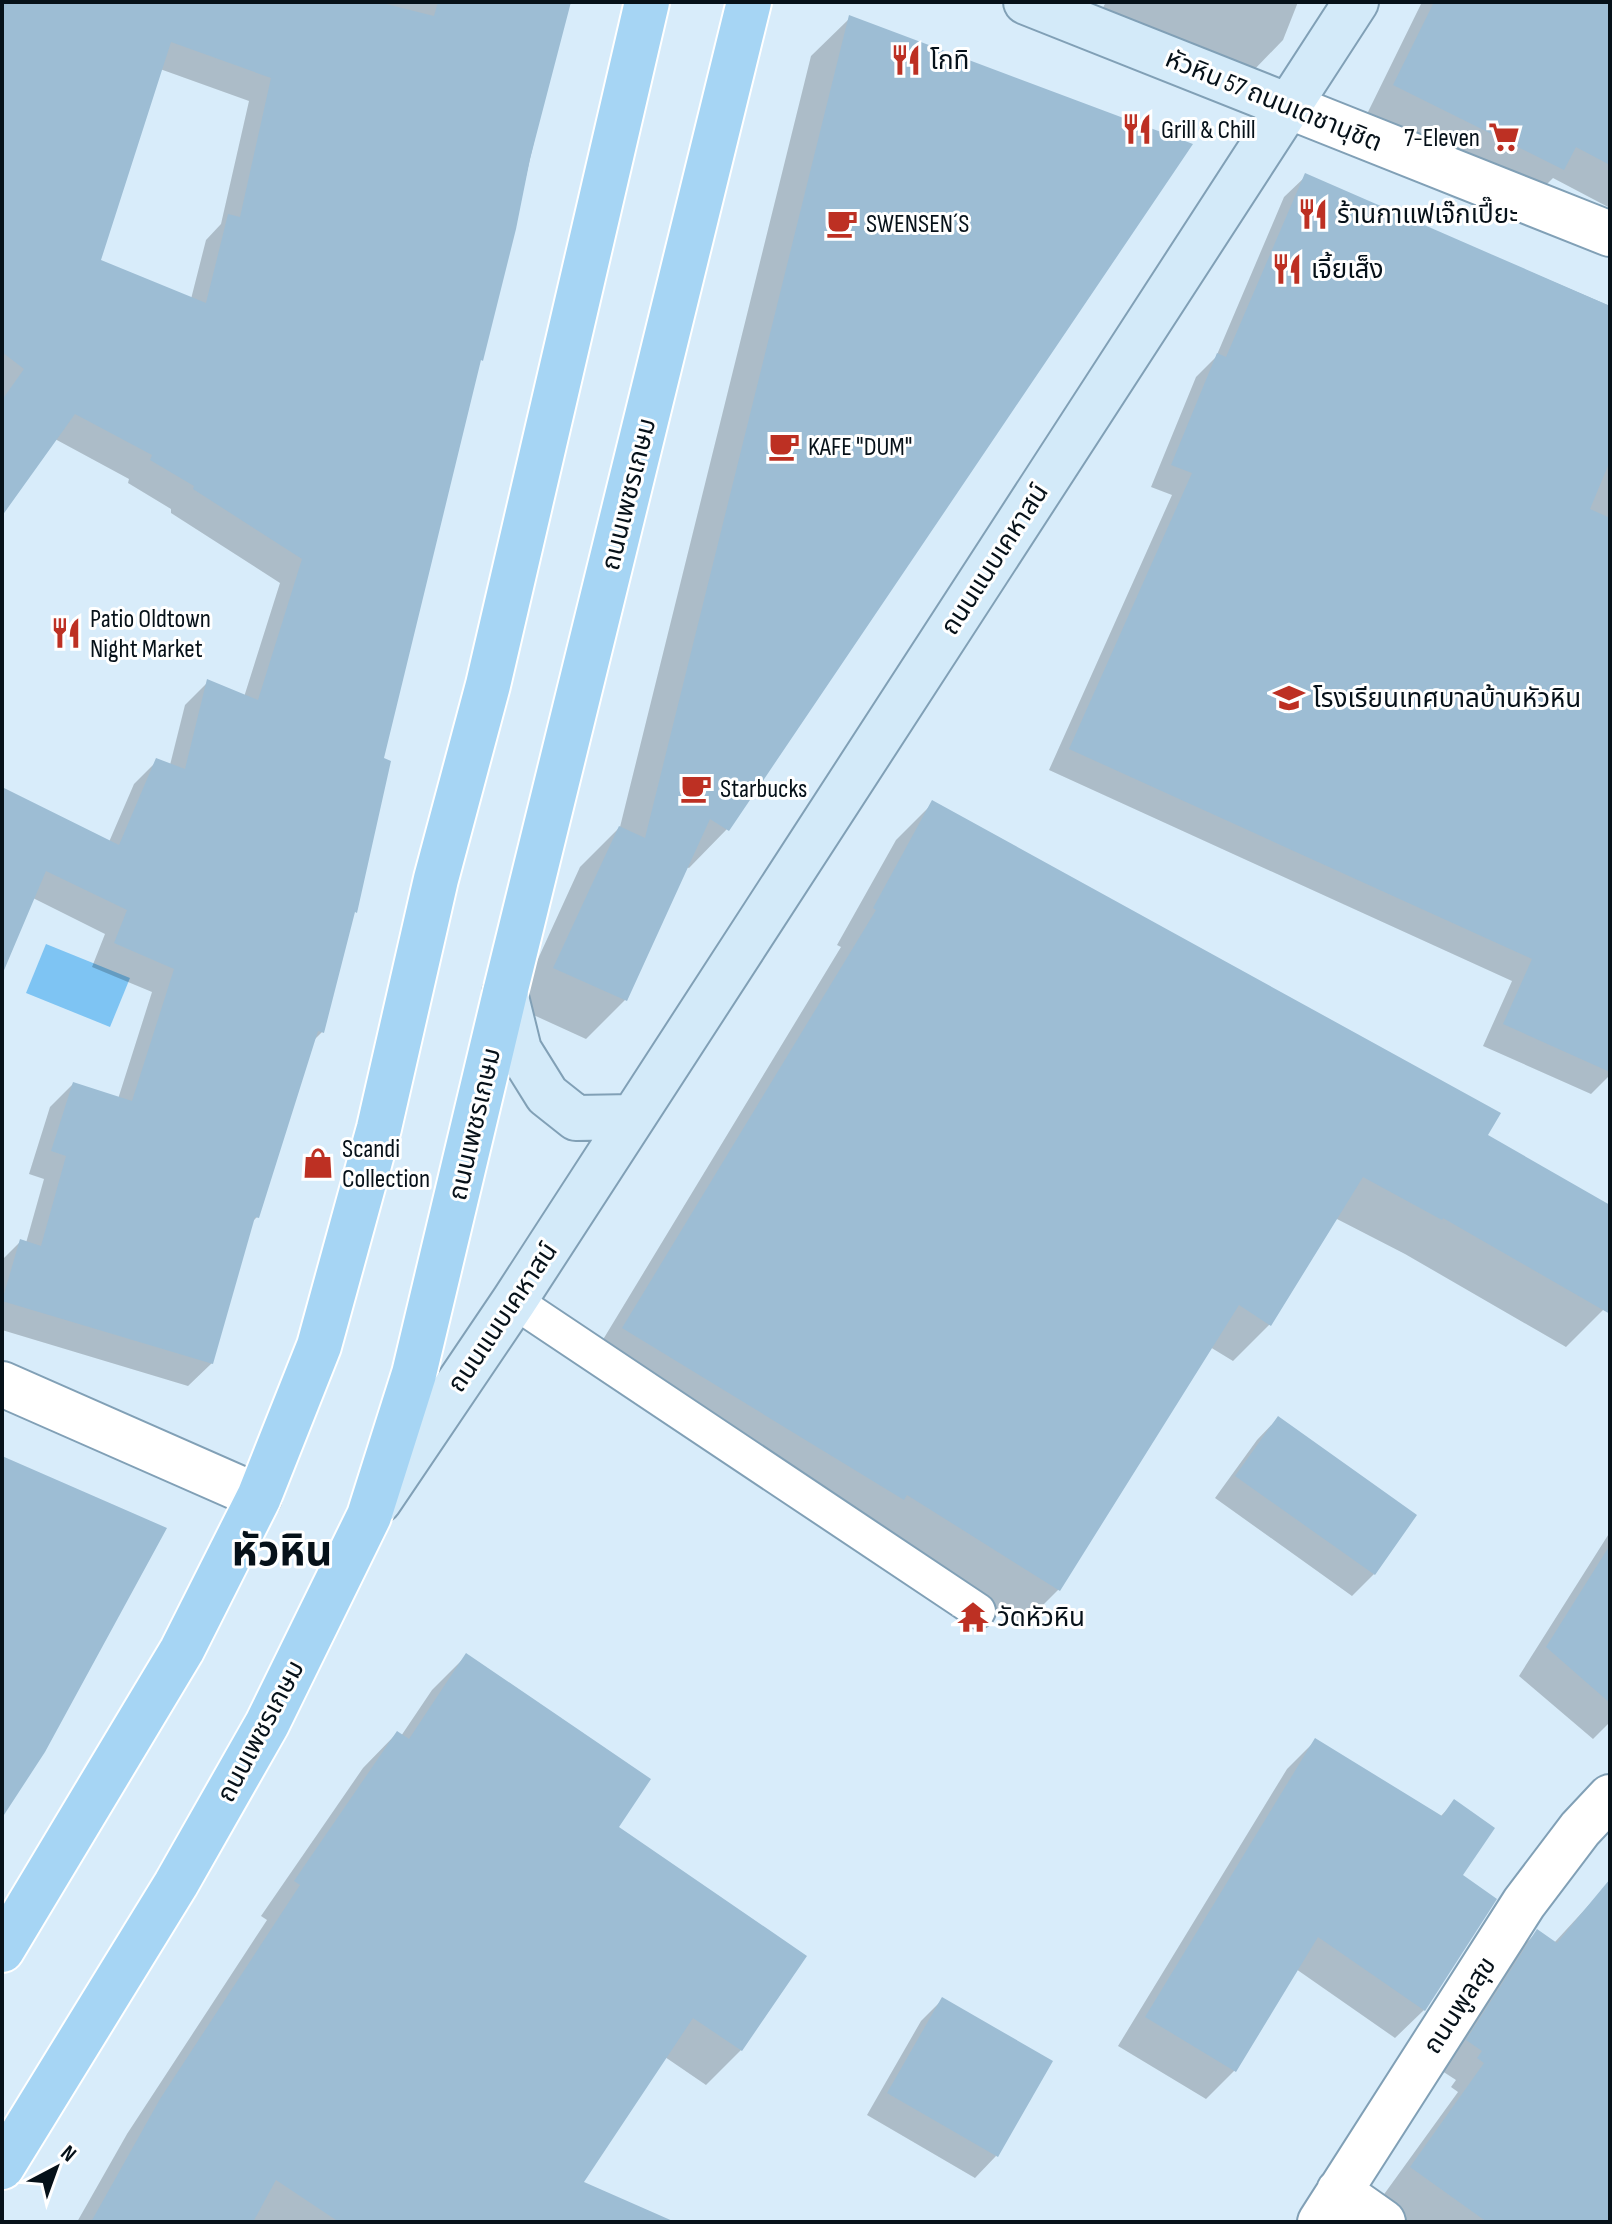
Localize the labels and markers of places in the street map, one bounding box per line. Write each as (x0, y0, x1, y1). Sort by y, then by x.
restaurant icon: โกทิ (889, 43, 923, 77)
place label: โกทิ (930, 46, 969, 77)
restaurant icon: Grill & Chill (1120, 112, 1154, 146)
place label: Grill & Chill (1161, 115, 1256, 146)
supermarket icon: 7-Eleven (1487, 120, 1521, 154)
place label: 7-Eleven (1404, 123, 1480, 154)
place label: ร้านกาแฟเจ๊กเปี๊ยะ (1337, 196, 1518, 231)
restaurant icon: ร้านกาแฟเจ๊กเปี๊ยะ (1296, 197, 1330, 231)
cafe icon: SWENSEN´S (825, 206, 859, 240)
place label: SWENSEN´S (866, 209, 969, 240)
place label: เจี้ยเส็ง (1311, 251, 1383, 286)
restaurant icon: เจี้ยเส็ง (1270, 252, 1304, 286)
cafe icon: KAFE "DUM" (767, 429, 801, 463)
place label: KAFE "DUM" (808, 432, 912, 463)
place label: Patio Oldtown Night Market (90, 604, 211, 665)
restaurant icon: Patio Oldtown Night Market (49, 616, 83, 650)
school or university icon: โรงเรียนเทศบาลบ้านหัวหิน (1272, 681, 1306, 715)
place label: โรงเรียนเทศบาลบ้านหัวหิน (1313, 684, 1581, 715)
cafe icon: Starbucks (679, 771, 713, 805)
place label: Starbucks (720, 774, 807, 805)
place label: Scandi Collection (342, 1134, 430, 1195)
shop icon: Scandi Collection (301, 1146, 335, 1180)
temple icon: วัดหัวหิน (956, 1600, 990, 1634)
place label: วัดหัวหิน (997, 1603, 1085, 1634)

